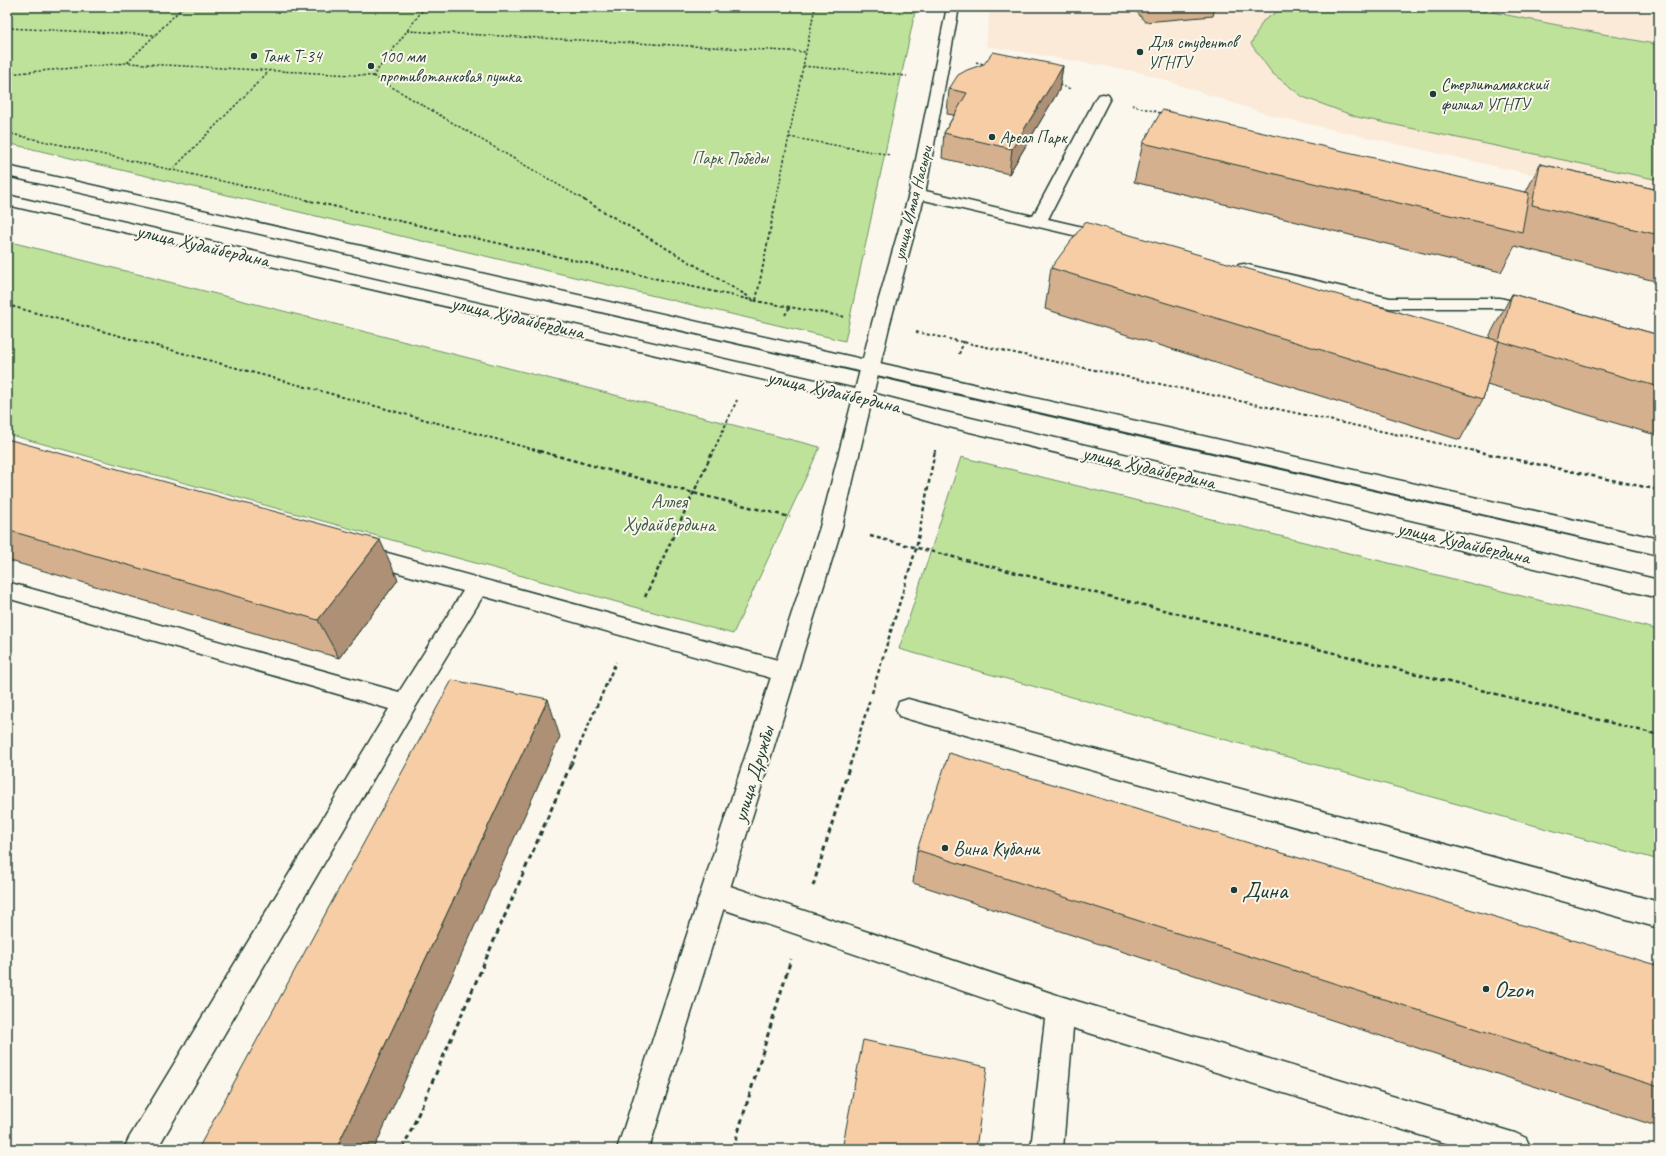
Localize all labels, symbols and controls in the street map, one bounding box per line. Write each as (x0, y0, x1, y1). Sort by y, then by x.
place label: Для студентов УГНТУ (1148, 32, 1241, 73)
place label: Танк Т-34 (262, 46, 324, 67)
place label: 100 мм противотанковая пушка (379, 46, 523, 87)
marker: Для студентов УГНТУ (1135, 47, 1145, 57)
marker: Танк Т-34 (249, 51, 259, 61)
marker: 100 мм противотанковая пушка (366, 61, 376, 71)
place label: Стерлитамакский филиал УГНТУ (1441, 74, 1550, 115)
marker: Стерлитамакский филиал УГНТУ (1428, 89, 1438, 99)
place label: Ареал Парк (1000, 127, 1068, 148)
marker: Ареал Парк (987, 132, 997, 142)
street label: улица Имая Насыри (888, 142, 937, 264)
park label: Парк Победы (692, 148, 770, 169)
street label: улица Худайбердина (133, 218, 273, 273)
street label: улица Худайбердина (448, 290, 588, 345)
street label: улица Худайбердина (764, 364, 904, 419)
street label: улица Худайбердина (1079, 440, 1219, 495)
park label: Аллея Худайбердина (623, 489, 717, 537)
street label: улица Худайбердина (1394, 515, 1534, 570)
street label: улица Дружбы (727, 722, 780, 826)
place label: Вина Кубани (953, 836, 1041, 861)
marker: Вина Кубани (940, 843, 950, 853)
place label: Дина (1242, 875, 1289, 905)
marker: Дина (1229, 885, 1239, 895)
place label: Ozon (1494, 974, 1534, 1004)
marker: Ozon (1481, 984, 1491, 994)

